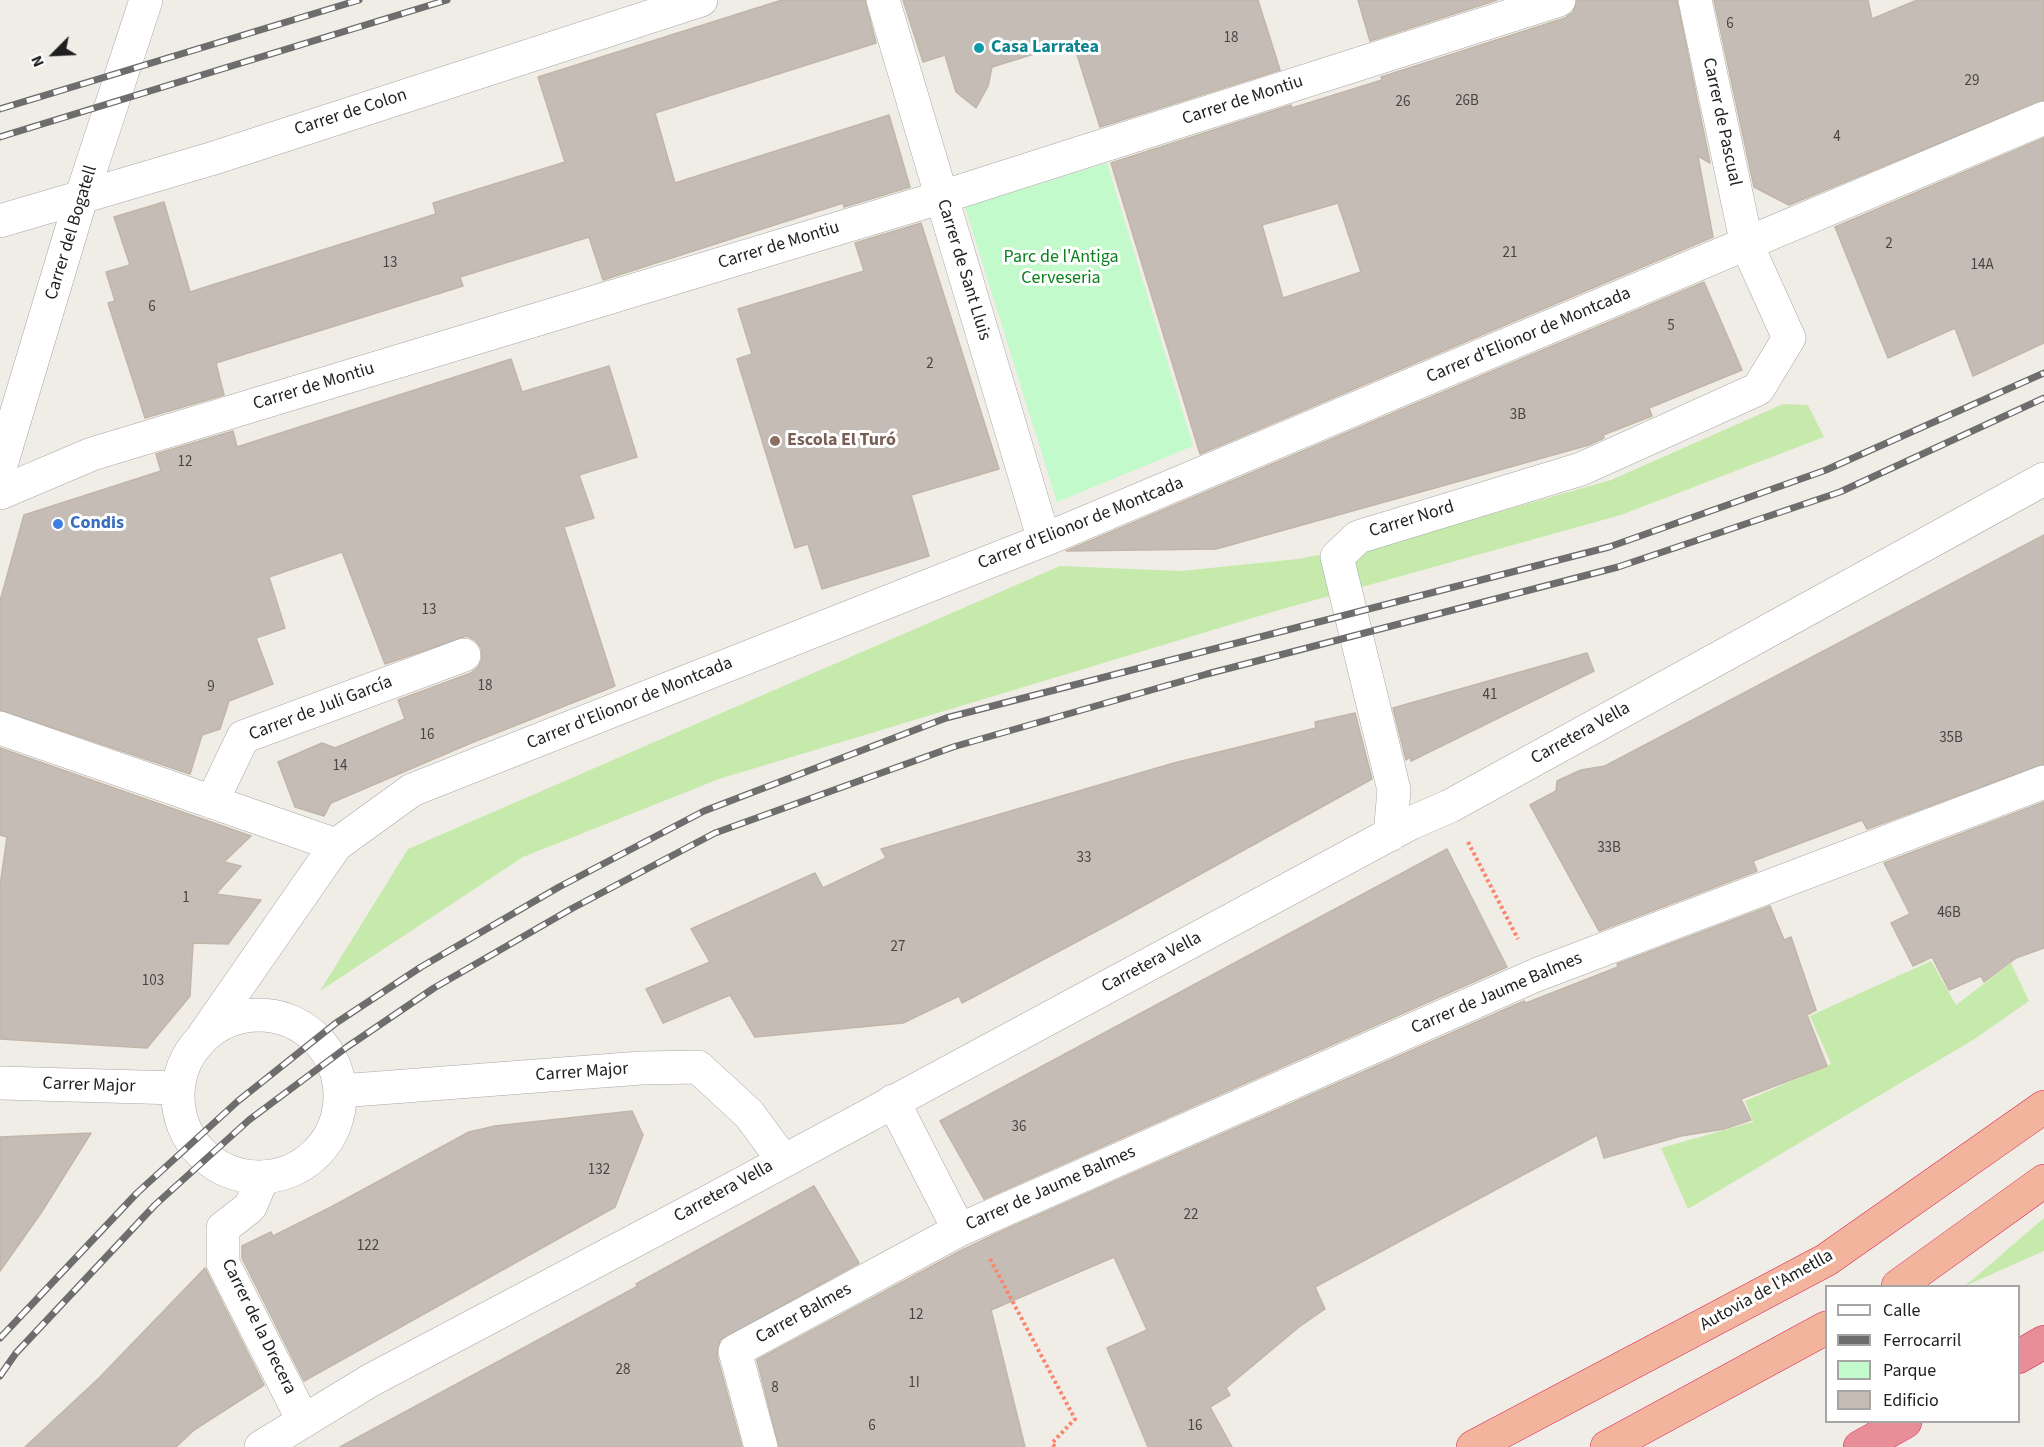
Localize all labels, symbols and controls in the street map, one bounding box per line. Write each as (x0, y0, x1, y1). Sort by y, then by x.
house number: 6 (1726, 16, 1734, 34)
north arrow (24, 24, 84, 84)
house number: 18 (1224, 30, 1238, 48)
place label: Casa Larratea (991, 37, 1099, 59)
marker: Casa Larratea (972, 41, 986, 55)
text: N (25, 52, 50, 71)
street label: Carrer de Pascual (1697, 56, 1745, 188)
street label: Carrer de Montiu (1180, 71, 1306, 131)
house number: 29 (1965, 73, 1979, 91)
street label: Carrer de Colon (292, 85, 410, 141)
house number: 26B (1455, 93, 1479, 111)
house number: 26 (1396, 94, 1410, 112)
house number: 4 (1833, 129, 1841, 147)
street label: Carrer del Bogatell (41, 163, 103, 303)
street label: Carrer de Sant Lluis (931, 197, 995, 343)
street label: Carrer de Montiu (716, 217, 842, 275)
house number: 2 (1885, 236, 1893, 254)
house number: 21 (1503, 245, 1517, 263)
park label: Parc de l'Antiga Cerveseria (1004, 247, 1118, 290)
house number: 13 (383, 255, 397, 273)
house number: 14A (1970, 257, 1994, 275)
street label: Carrer d'Elionor de Montcada (1424, 283, 1634, 389)
house number: 6 (148, 299, 156, 317)
house number: 5 (1667, 318, 1675, 336)
house number: 2 (926, 356, 934, 374)
street label: Carrer de Montiu (251, 358, 377, 416)
house number: 3B (1510, 407, 1526, 425)
place label: Escola El Turó (787, 430, 896, 452)
marker: Escola El Turó (768, 434, 782, 448)
house number: 12 (178, 454, 192, 472)
street label: Carrer d'Elionor de Montcada (975, 473, 1187, 575)
street label: Carrer Nord (1367, 497, 1457, 543)
place label: Condis (70, 513, 124, 535)
marker: Condis (51, 517, 65, 531)
house number: 13 (422, 602, 436, 620)
street label: Carrer d'Elionor de Montcada (524, 653, 736, 755)
street label: Carrer de Juli García (246, 672, 396, 746)
house number: 18 (478, 678, 492, 696)
house number: 9 (207, 679, 215, 697)
house number: 41 (1483, 687, 1497, 705)
street label: Carretera Vella (1528, 698, 1634, 770)
house number: 16 (420, 727, 434, 745)
house number: 35B (1939, 730, 1963, 748)
house number: 14 (333, 758, 347, 776)
house number: 33B (1597, 840, 1621, 858)
house number: 33 (1077, 850, 1091, 868)
house number: 1 (182, 890, 190, 908)
house number: 46B (1937, 905, 1961, 923)
street label: Carretera Vella (1098, 928, 1206, 998)
house number: 27 (891, 939, 905, 957)
street label: Carrer de Jaume Balmes (1408, 948, 1586, 1040)
house number: 103 (142, 973, 164, 991)
street label: Carrer Major (535, 1059, 629, 1087)
street label: Carrer Major (42, 1074, 136, 1098)
house number: 36 (1012, 1119, 1026, 1137)
street label: Carrer de Jaume Balmes (963, 1142, 1139, 1236)
street label: Carretera Vella (671, 1156, 777, 1228)
house number: 132 (588, 1162, 610, 1180)
house number: 22 (1184, 1207, 1198, 1225)
house number: 122 (357, 1238, 379, 1256)
street label: Autovia de l'Ametlla (1697, 1245, 1837, 1337)
street label: Carrer de la Drecera (216, 1256, 300, 1398)
street label: Carrer Balmes (752, 1279, 856, 1349)
legend (1825, 1285, 2020, 1423)
text: Calle (1883, 1298, 1920, 1323)
house number: 12 (909, 1307, 923, 1325)
text: Ferrocarril (1883, 1328, 1961, 1353)
text: Parque (1883, 1358, 1936, 1383)
house number: 28 (616, 1362, 630, 1380)
house number: 1I (908, 1375, 920, 1393)
house number: 8 (771, 1380, 779, 1398)
text: Edificio (1883, 1388, 1939, 1413)
house number: 6 (868, 1418, 876, 1436)
house number: 16 (1188, 1418, 1202, 1436)

